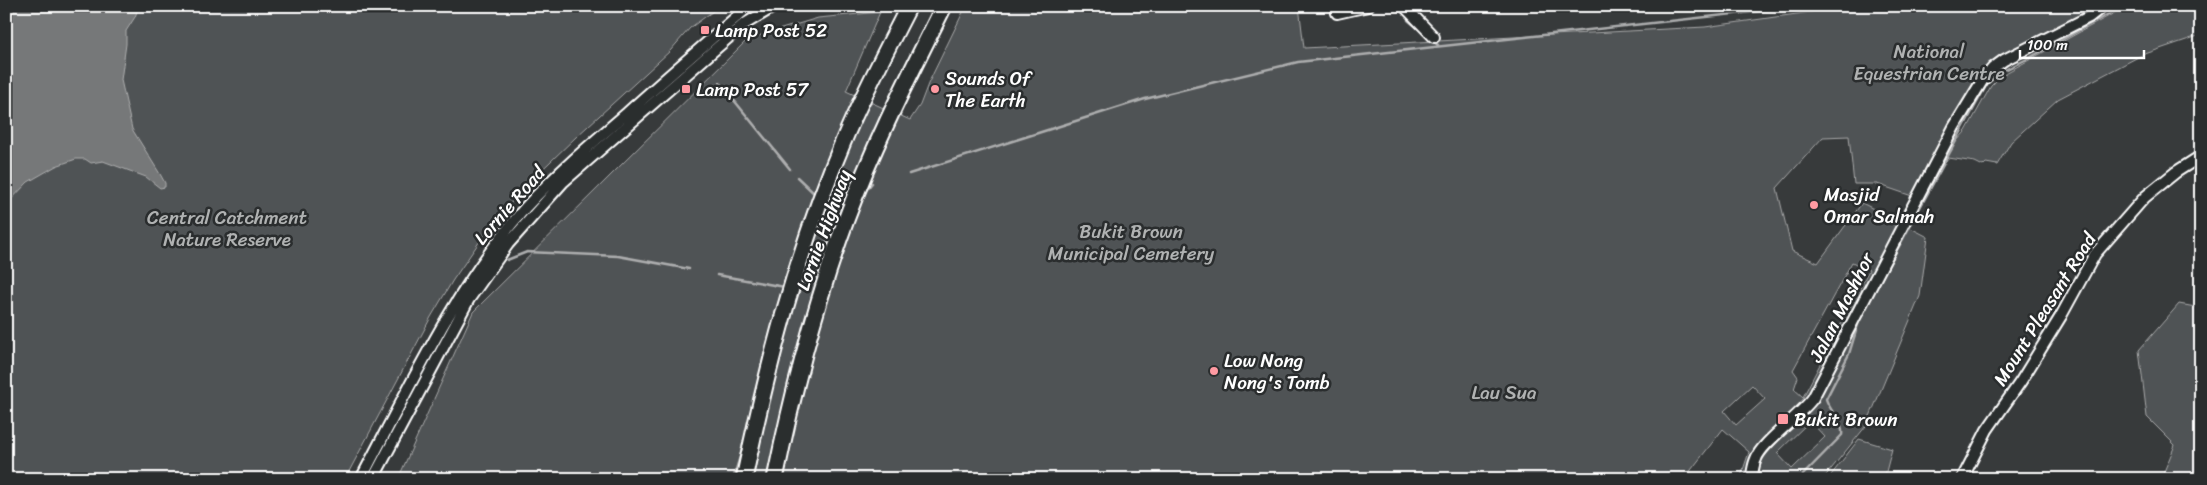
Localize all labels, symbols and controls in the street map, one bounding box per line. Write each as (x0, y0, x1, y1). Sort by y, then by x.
place label: Lamp Post 52 (715, 14, 827, 47)
marker: Lamp Post 52 (699, 24, 711, 36)
scale bar (2020, 28, 2143, 60)
text: 100 m (2027, 32, 2068, 58)
park label: National Equestrian Centre (1853, 35, 2005, 90)
place label: Sounds Of The Earth (945, 62, 1033, 117)
place label: Lamp Post 57 (696, 73, 809, 106)
marker: Lamp Post 57 (680, 83, 692, 95)
marker: Sounds Of The Earth (929, 83, 941, 95)
street label: Lornie Road (465, 157, 555, 253)
street label: Lornie Highway (786, 165, 861, 295)
place label: Masjid Omar Salmah (1824, 178, 1934, 233)
marker: Masjid Omar Salmah (1808, 199, 1820, 211)
park label: Central Catchment Nature Reserve (147, 201, 307, 256)
park label: Bukit Brown Municipal Cemetery (1048, 215, 1214, 270)
street label: Mount Pleasant Road (1984, 224, 2106, 393)
street label: Jalan Mashhor (1799, 245, 1884, 369)
place label: Low Nong Nong's Tomb (1224, 344, 1330, 399)
marker: Low Nong Nong's Tomb (1208, 365, 1220, 377)
park label: Lau Sua (1471, 376, 1537, 409)
place label: Bukit Brown (1794, 403, 1898, 436)
marker: Bukit Brown (1776, 412, 1790, 426)

